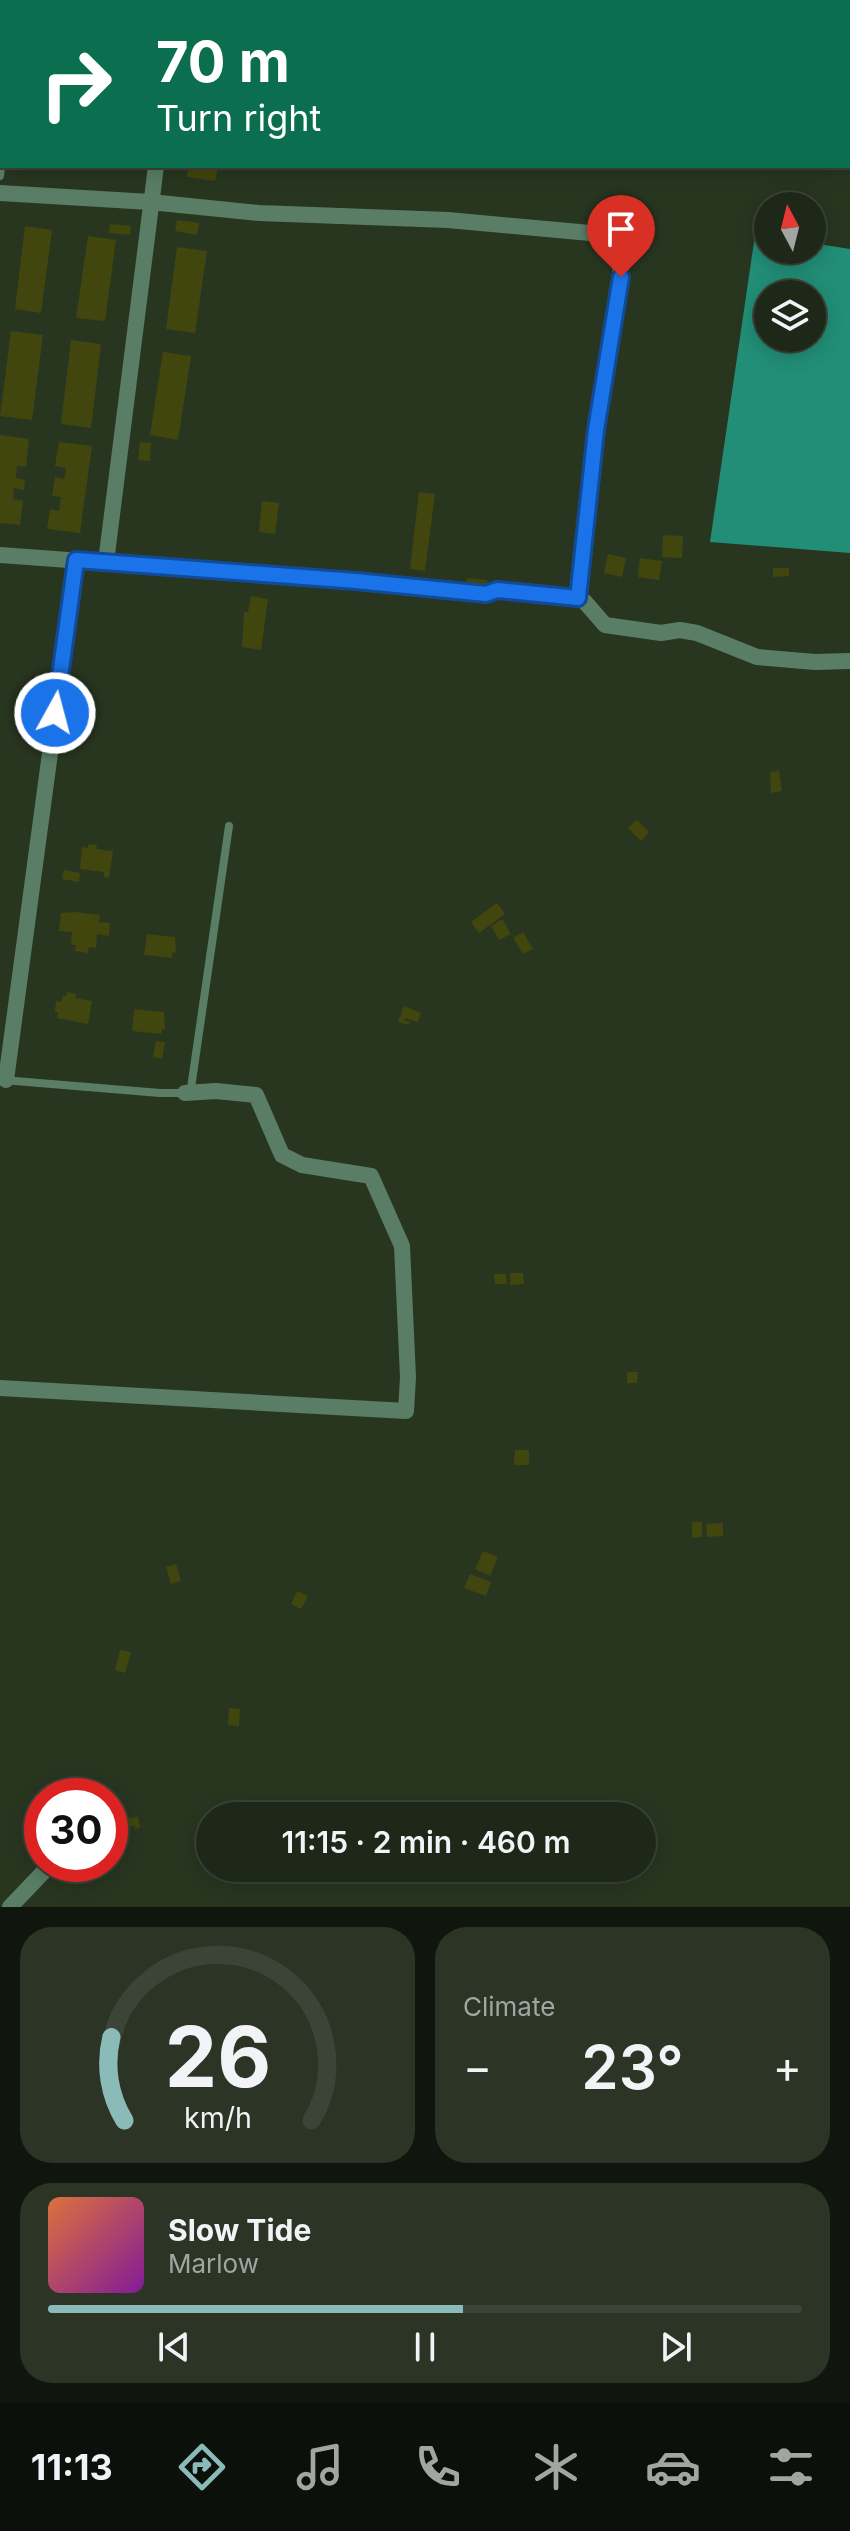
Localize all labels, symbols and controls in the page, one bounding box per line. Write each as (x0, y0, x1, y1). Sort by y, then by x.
text: 70 m (156, 28, 290, 96)
icon: right (24, 32, 128, 136)
text: Turn right (156, 96, 321, 140)
north arrow (754, 192, 826, 264)
map controls (754, 192, 826, 352)
pin (587, 195, 655, 277)
icon: arrive (599, 207, 643, 251)
button: layers (754, 280, 826, 352)
position arrow (13, 671, 97, 755)
speed limit sign: 30 (24, 1778, 128, 1882)
text: 11:15 · 2 min · 460 m (282, 1824, 570, 1860)
text: Climate (463, 1991, 555, 2022)
text: 26 (164, 2006, 271, 2107)
text: 23° (581, 2031, 684, 2103)
text: − (463, 2040, 492, 2094)
text: + (773, 2040, 802, 2094)
text: km/h (184, 2100, 251, 2135)
text: Slow Tide (168, 2212, 311, 2248)
text: Marlow (168, 2248, 259, 2279)
icon: previous (152, 2325, 196, 2369)
icon: pause (403, 2325, 447, 2369)
icon: next (654, 2325, 698, 2369)
icon: directions (174, 2439, 230, 2495)
icon: music (292, 2439, 348, 2495)
icon: phone (410, 2439, 466, 2495)
icon: climate (528, 2439, 584, 2495)
icon: car (645, 2439, 701, 2495)
icon: filters (763, 2439, 819, 2495)
text: 11:13 (31, 2445, 113, 2489)

